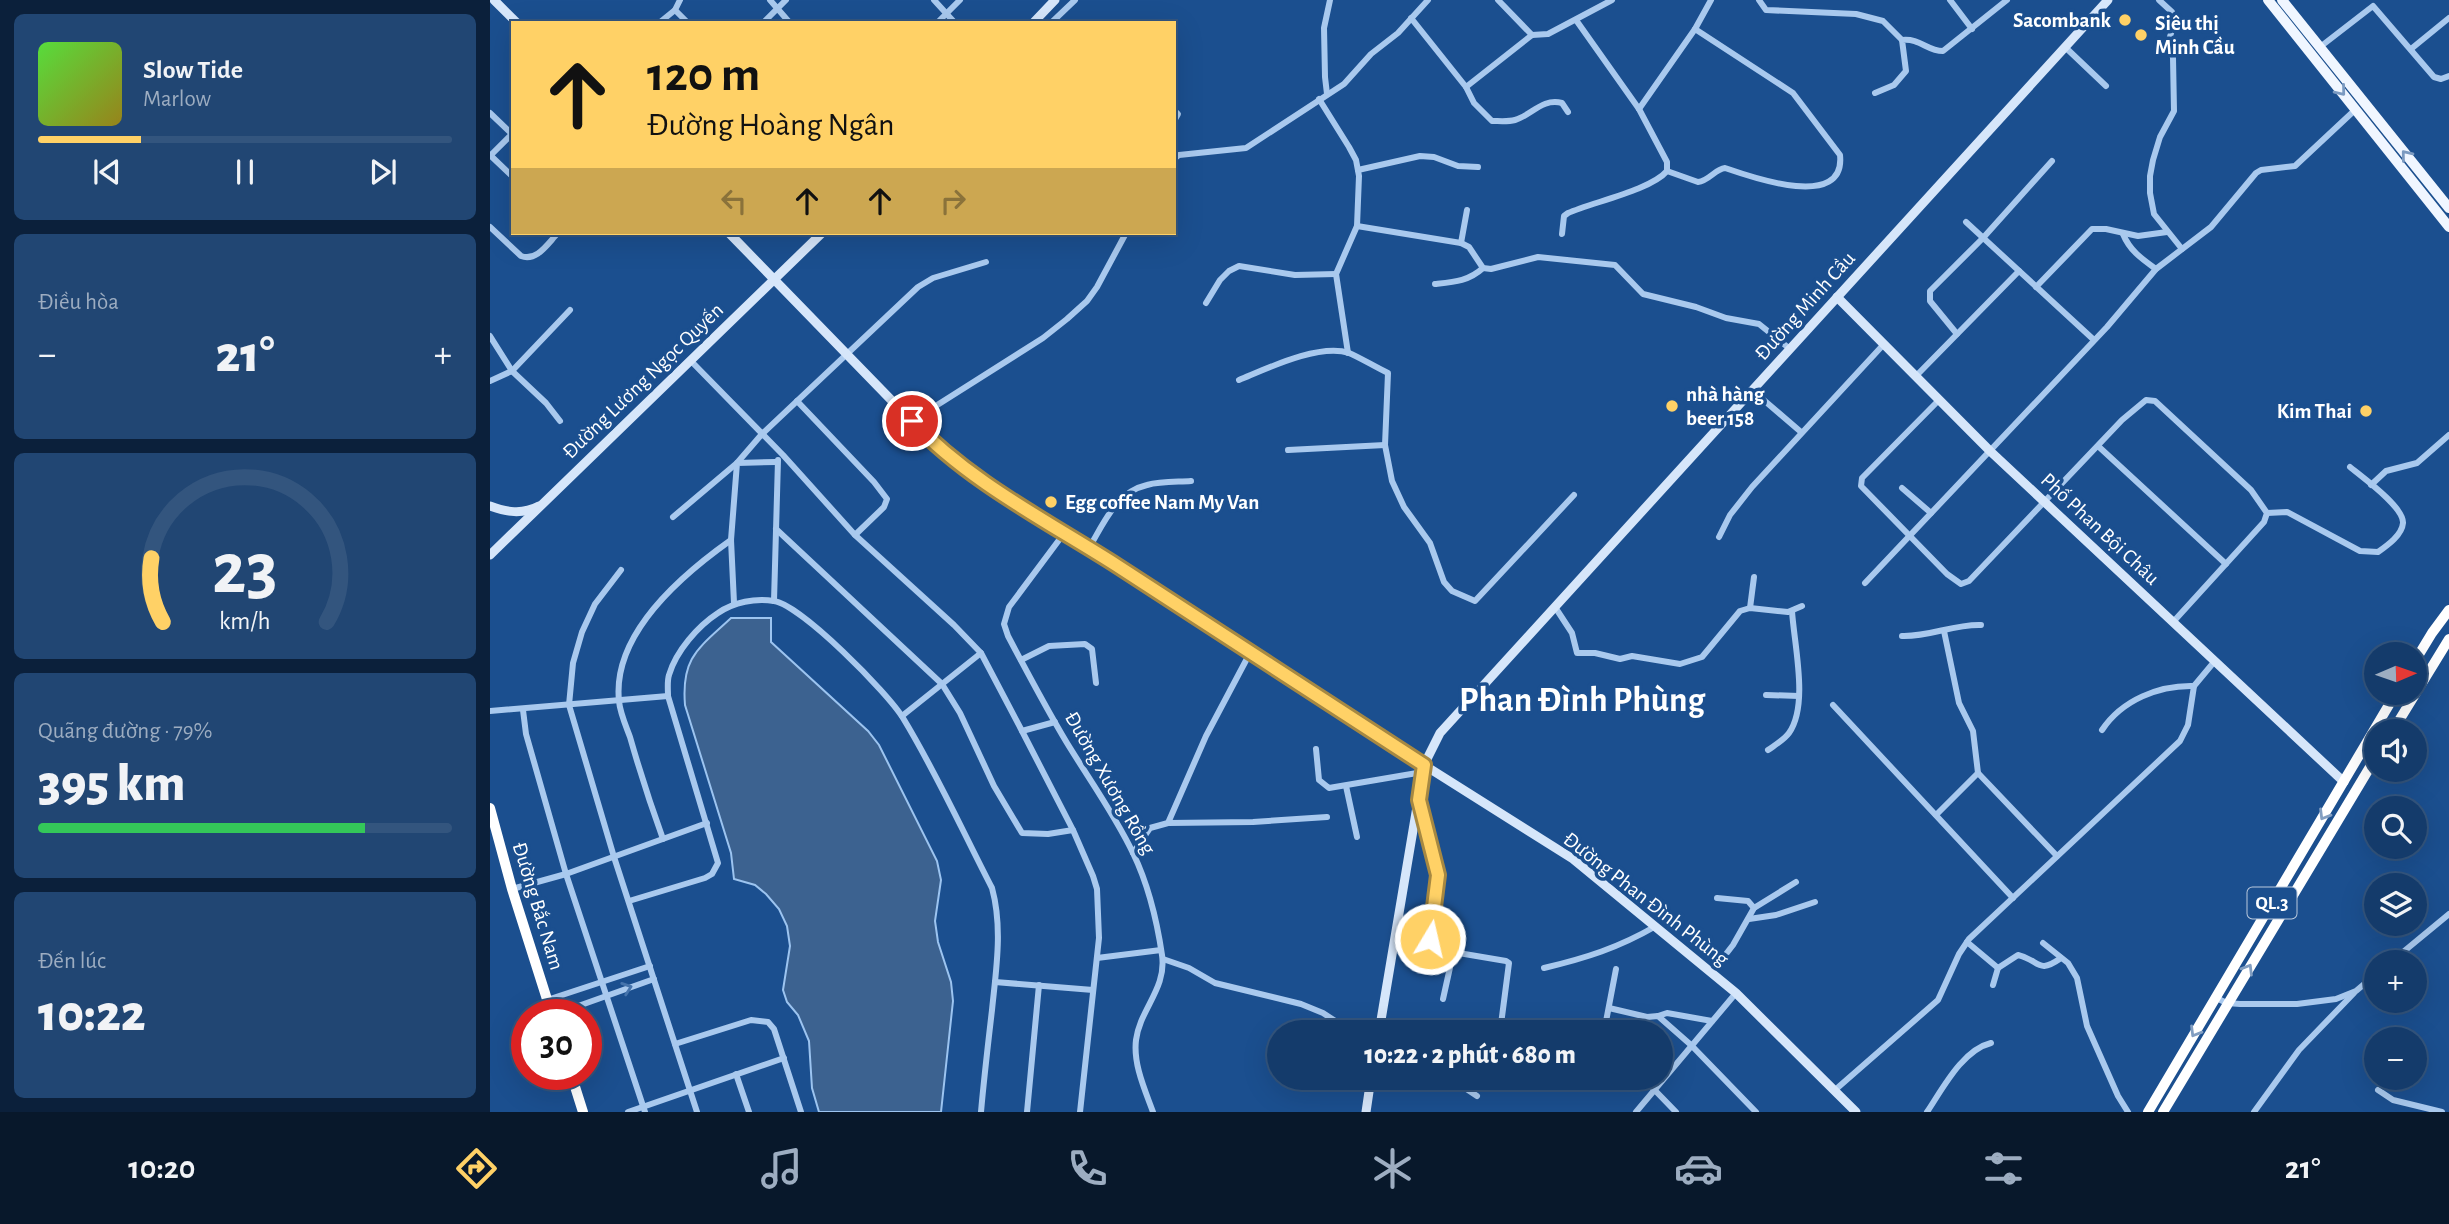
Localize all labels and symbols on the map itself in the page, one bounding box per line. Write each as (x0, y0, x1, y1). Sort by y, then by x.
place label: Sacombank (2013, 10, 2112, 31)
marker: Sacombank (2117, 12, 2133, 28)
place label: Siêu thị Minh Cầu (2155, 13, 2235, 58)
marker: Siêu thị Minh Cầu (2133, 27, 2149, 43)
one-way arrow (2333, 84, 2346, 96)
one-way arrow (2402, 150, 2415, 162)
street label: Đường Minh Cầu (1751, 247, 1859, 364)
street label: Đường Lương Ngọc Quyến (559, 299, 727, 463)
place label: nhà hàng beer 158 (1686, 384, 1765, 429)
pin (882, 391, 942, 451)
marker: nhà hàng beer 158 (1664, 398, 1680, 414)
place label: Kim Thai (2277, 401, 2352, 422)
marker: Kim Thai (2358, 403, 2374, 419)
street label: Phố Phan Bội Châu (2037, 469, 2163, 589)
place label: Egg coffee Nam My Van (1065, 492, 1259, 513)
marker: Egg coffee Nam My Van (1043, 494, 1059, 510)
north arrow (2364, 642, 2427, 705)
district label: Phan Đình Phùng (1459, 683, 1705, 718)
street label: Đường Xương Rồng (1061, 708, 1160, 859)
one-way arrow (2320, 808, 2333, 821)
street label: Đường Phan Đình Phùng (1559, 828, 1733, 970)
street label: Đường Bắc Nam (509, 839, 567, 973)
road number: QL.3 (2248, 888, 2296, 918)
position arrow (1393, 902, 1467, 976)
one-way arrow (2239, 963, 2252, 976)
one-way arrow (620, 982, 632, 996)
speed limit sign: 30 (511, 999, 602, 1090)
one-way arrow (2190, 1024, 2203, 1037)

